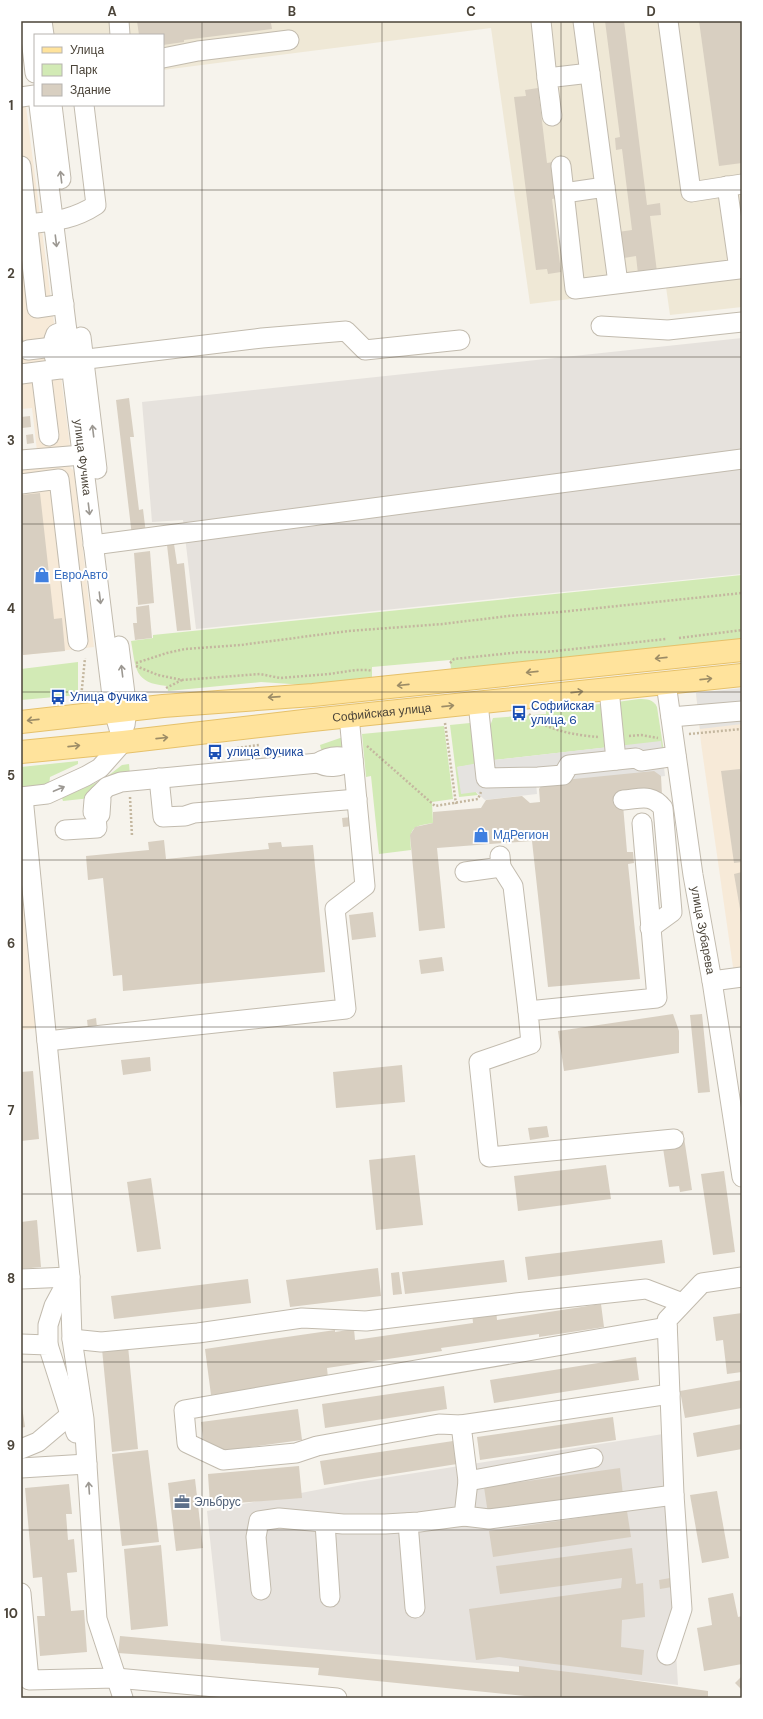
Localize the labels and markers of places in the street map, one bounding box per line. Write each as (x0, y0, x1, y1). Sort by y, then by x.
shop icon: ЕвроАвто (33, 566, 51, 584)
place label: ЕвроАвто (54, 567, 108, 583)
bus stop icon: Улица Фучика (49, 688, 67, 706)
place label: Улица Фучика (70, 689, 148, 705)
place label: Софийская улица, 6 (531, 698, 594, 728)
bus stop icon: Софийская улица, 6 (510, 704, 528, 722)
bus stop icon: улица Фучика (206, 743, 224, 761)
place label: улица Фучика (227, 744, 304, 760)
shop icon: МдРегион (472, 826, 490, 844)
place label: МдРегион (493, 827, 549, 843)
office icon: Эльбрус (173, 1493, 191, 1511)
place label: Эльбрус (194, 1494, 241, 1510)

